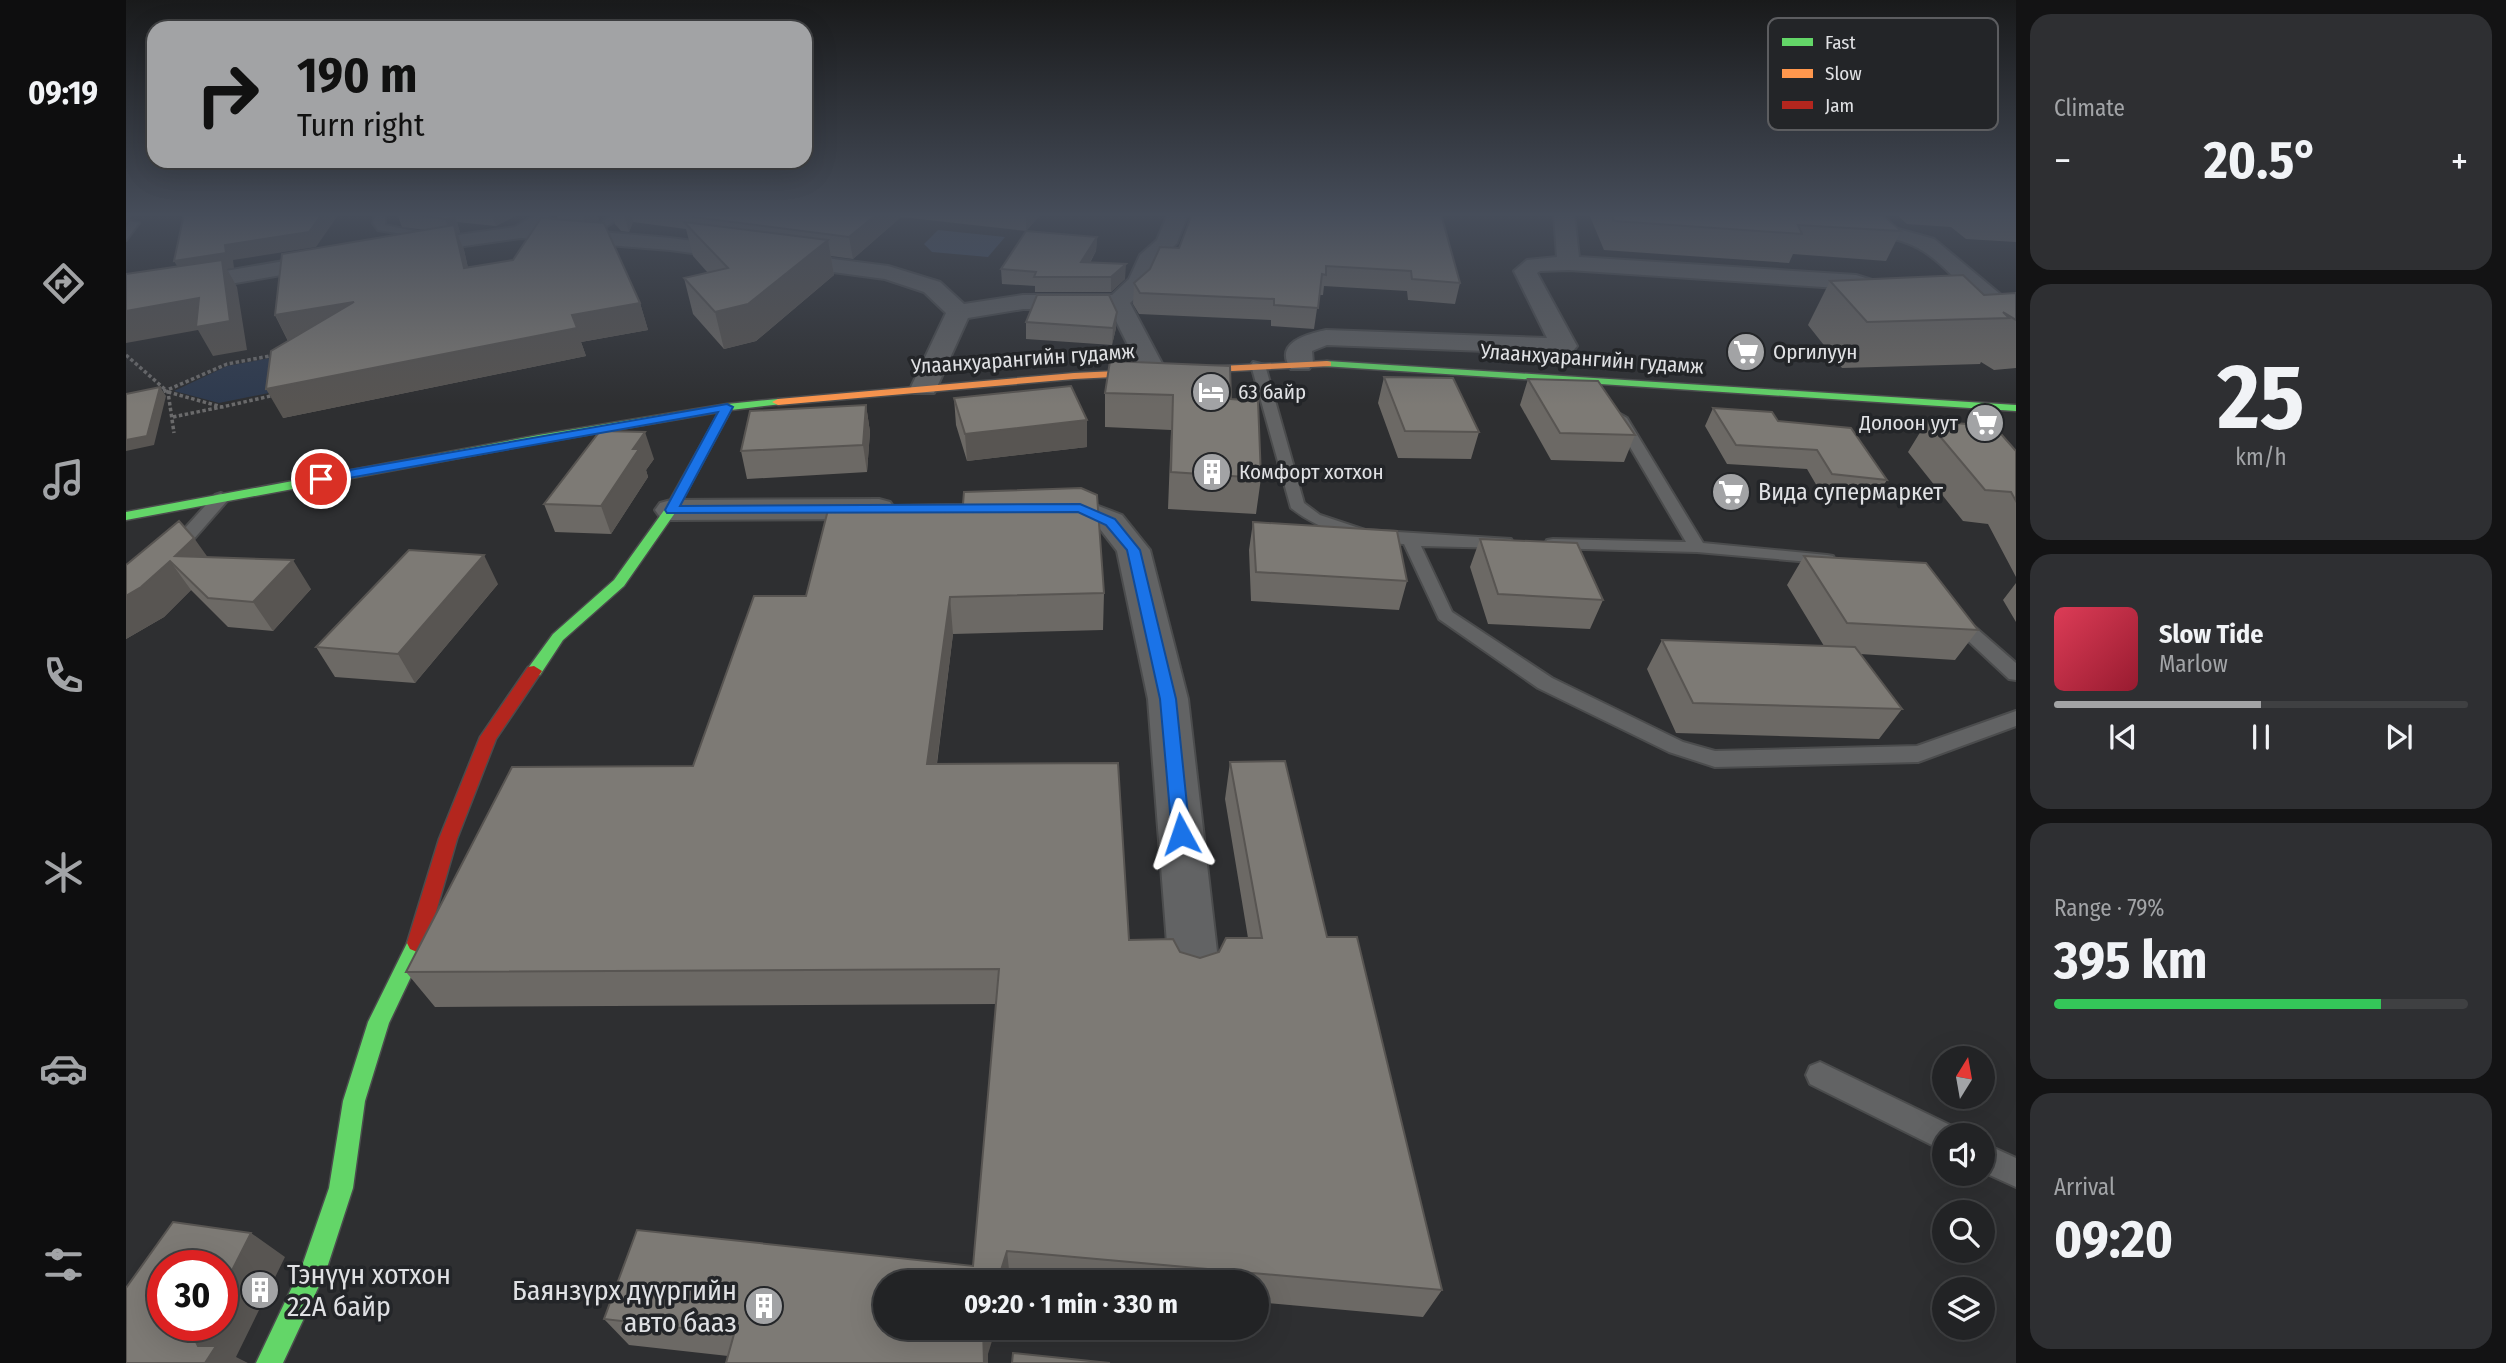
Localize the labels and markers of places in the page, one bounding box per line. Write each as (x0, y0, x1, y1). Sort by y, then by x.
supermarket icon: Оргилуун (1725, 331, 1767, 373)
place label: Оргилуун (1773, 339, 1857, 365)
hotel icon: 63 байр (1190, 371, 1232, 413)
place label: 63 байр (1238, 379, 1306, 405)
supermarket icon: Долоон уут (1964, 402, 2006, 444)
place label: Долоон уут (1858, 410, 1958, 436)
pin (291, 449, 351, 509)
building icon: Комфорт хотхон (1191, 451, 1233, 493)
place label: Комфорт хотхон (1239, 459, 1384, 485)
supermarket icon: Вида супермаркет (1710, 471, 1752, 513)
place label: Вида супермаркет (1758, 478, 1943, 506)
place label: Тэнүүн хотхон 22А байр (287, 1258, 451, 1323)
building icon: Тэнүүн хотхон 22А байр (239, 1269, 281, 1311)
place label: Баянзүрх дүүргийн авто бааз (512, 1274, 737, 1339)
building icon: Баянзүрх дүүргийн авто бааз (743, 1285, 785, 1327)

